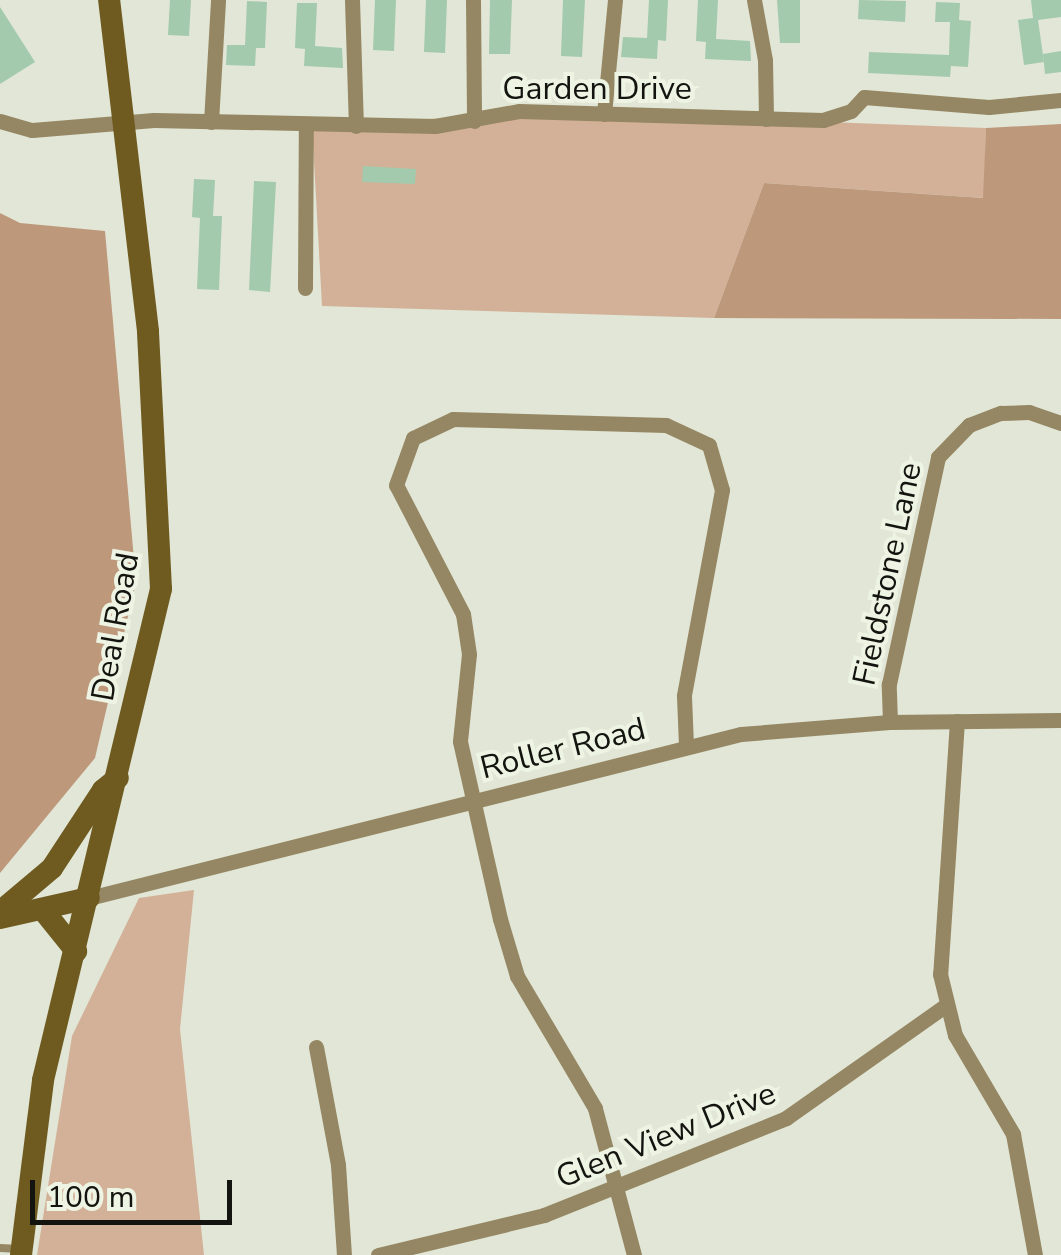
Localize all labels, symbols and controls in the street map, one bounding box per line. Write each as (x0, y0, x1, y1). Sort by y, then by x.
street label: Garden Drive (502, 70, 692, 108)
street label: Fieldstone Lane (846, 459, 930, 689)
street label: Deal Road (84, 550, 148, 704)
street label: Roller Road (476, 710, 650, 788)
street label: Glen View Drive (551, 1075, 781, 1197)
scale bar (35, 1160, 238, 1222)
text: 100 m (47, 1177, 134, 1218)

